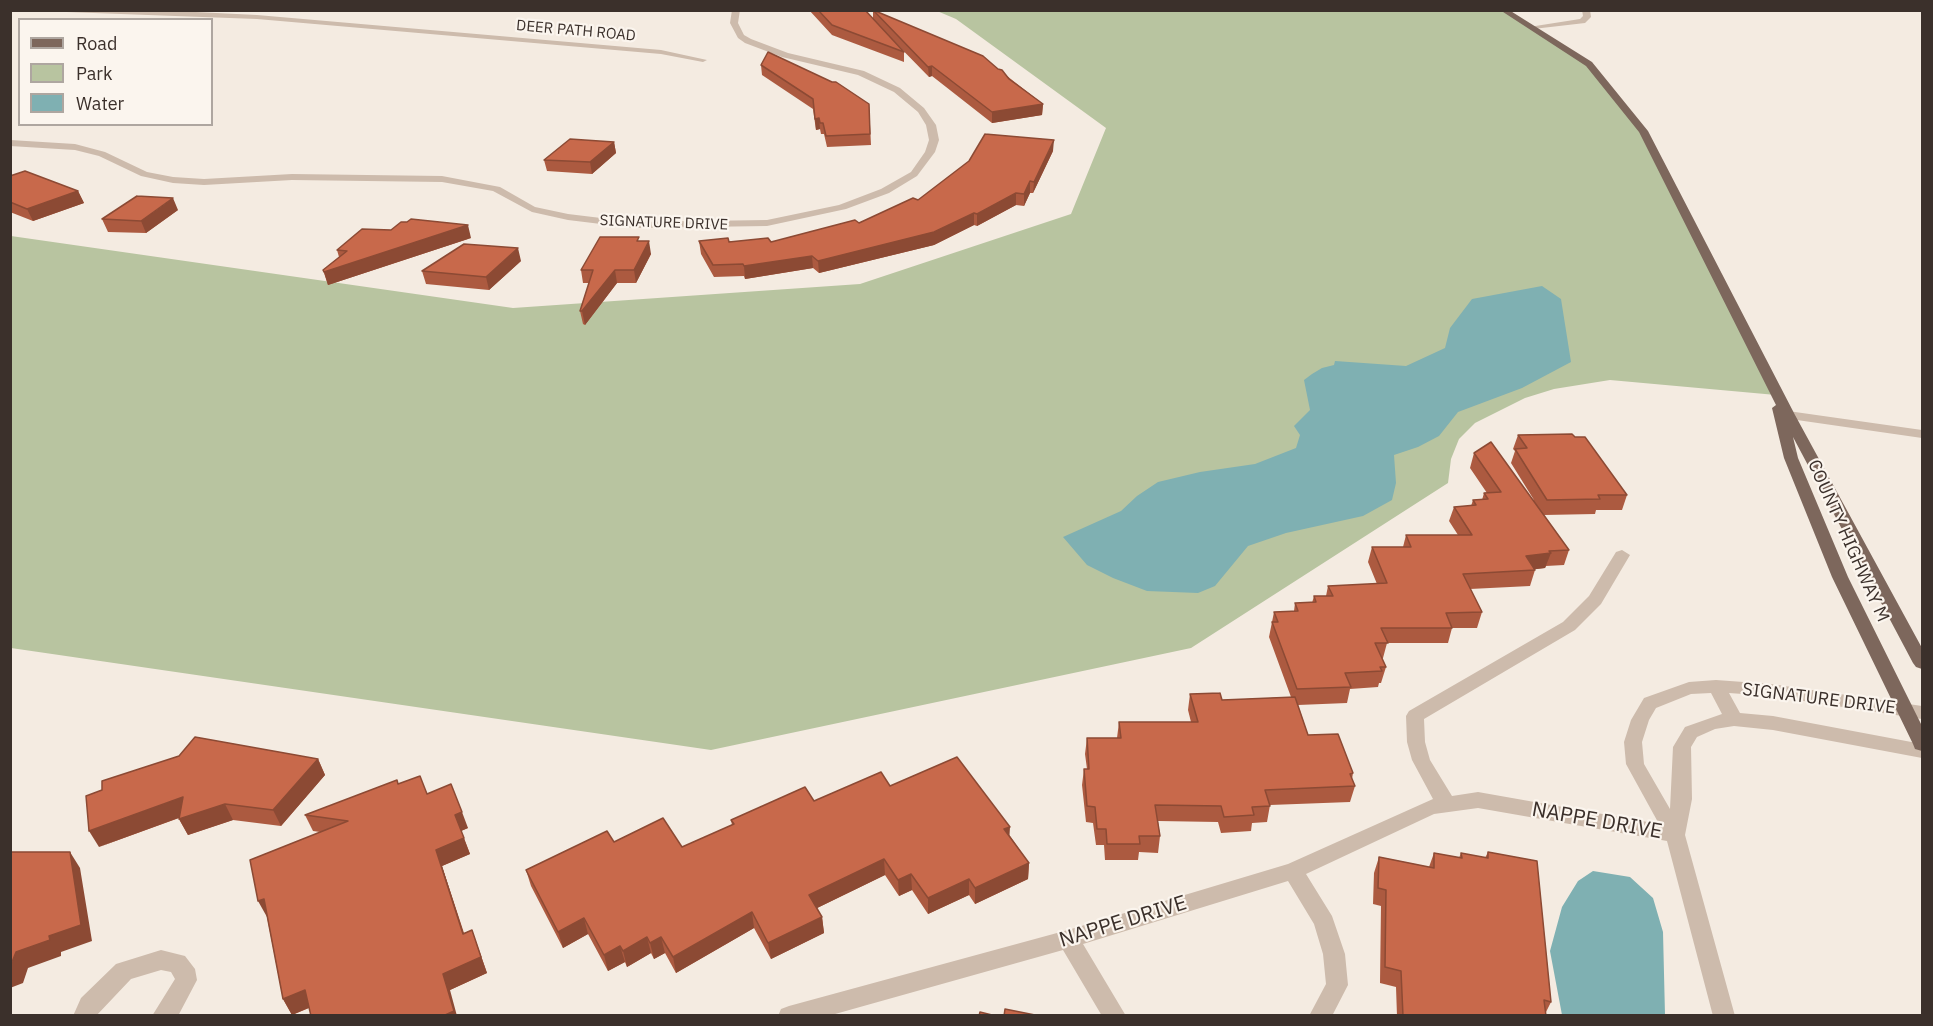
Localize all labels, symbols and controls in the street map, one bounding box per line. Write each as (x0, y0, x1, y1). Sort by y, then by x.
street label: DEER PATH ROAD (515, 17, 637, 45)
legend (18, 18, 213, 126)
text: Road (76, 32, 117, 55)
text: Park (76, 62, 112, 85)
text: Water (76, 92, 124, 115)
street label: SIGNATURE DRIVE (599, 212, 729, 234)
street label: COUNTY HIGHWAY M (1803, 457, 1893, 625)
street label: SIGNATURE DRIVE (1741, 679, 1897, 719)
street label: NAPPE DRIVE (1530, 797, 1664, 845)
street label: NAPPE DRIVE (1056, 891, 1190, 953)

